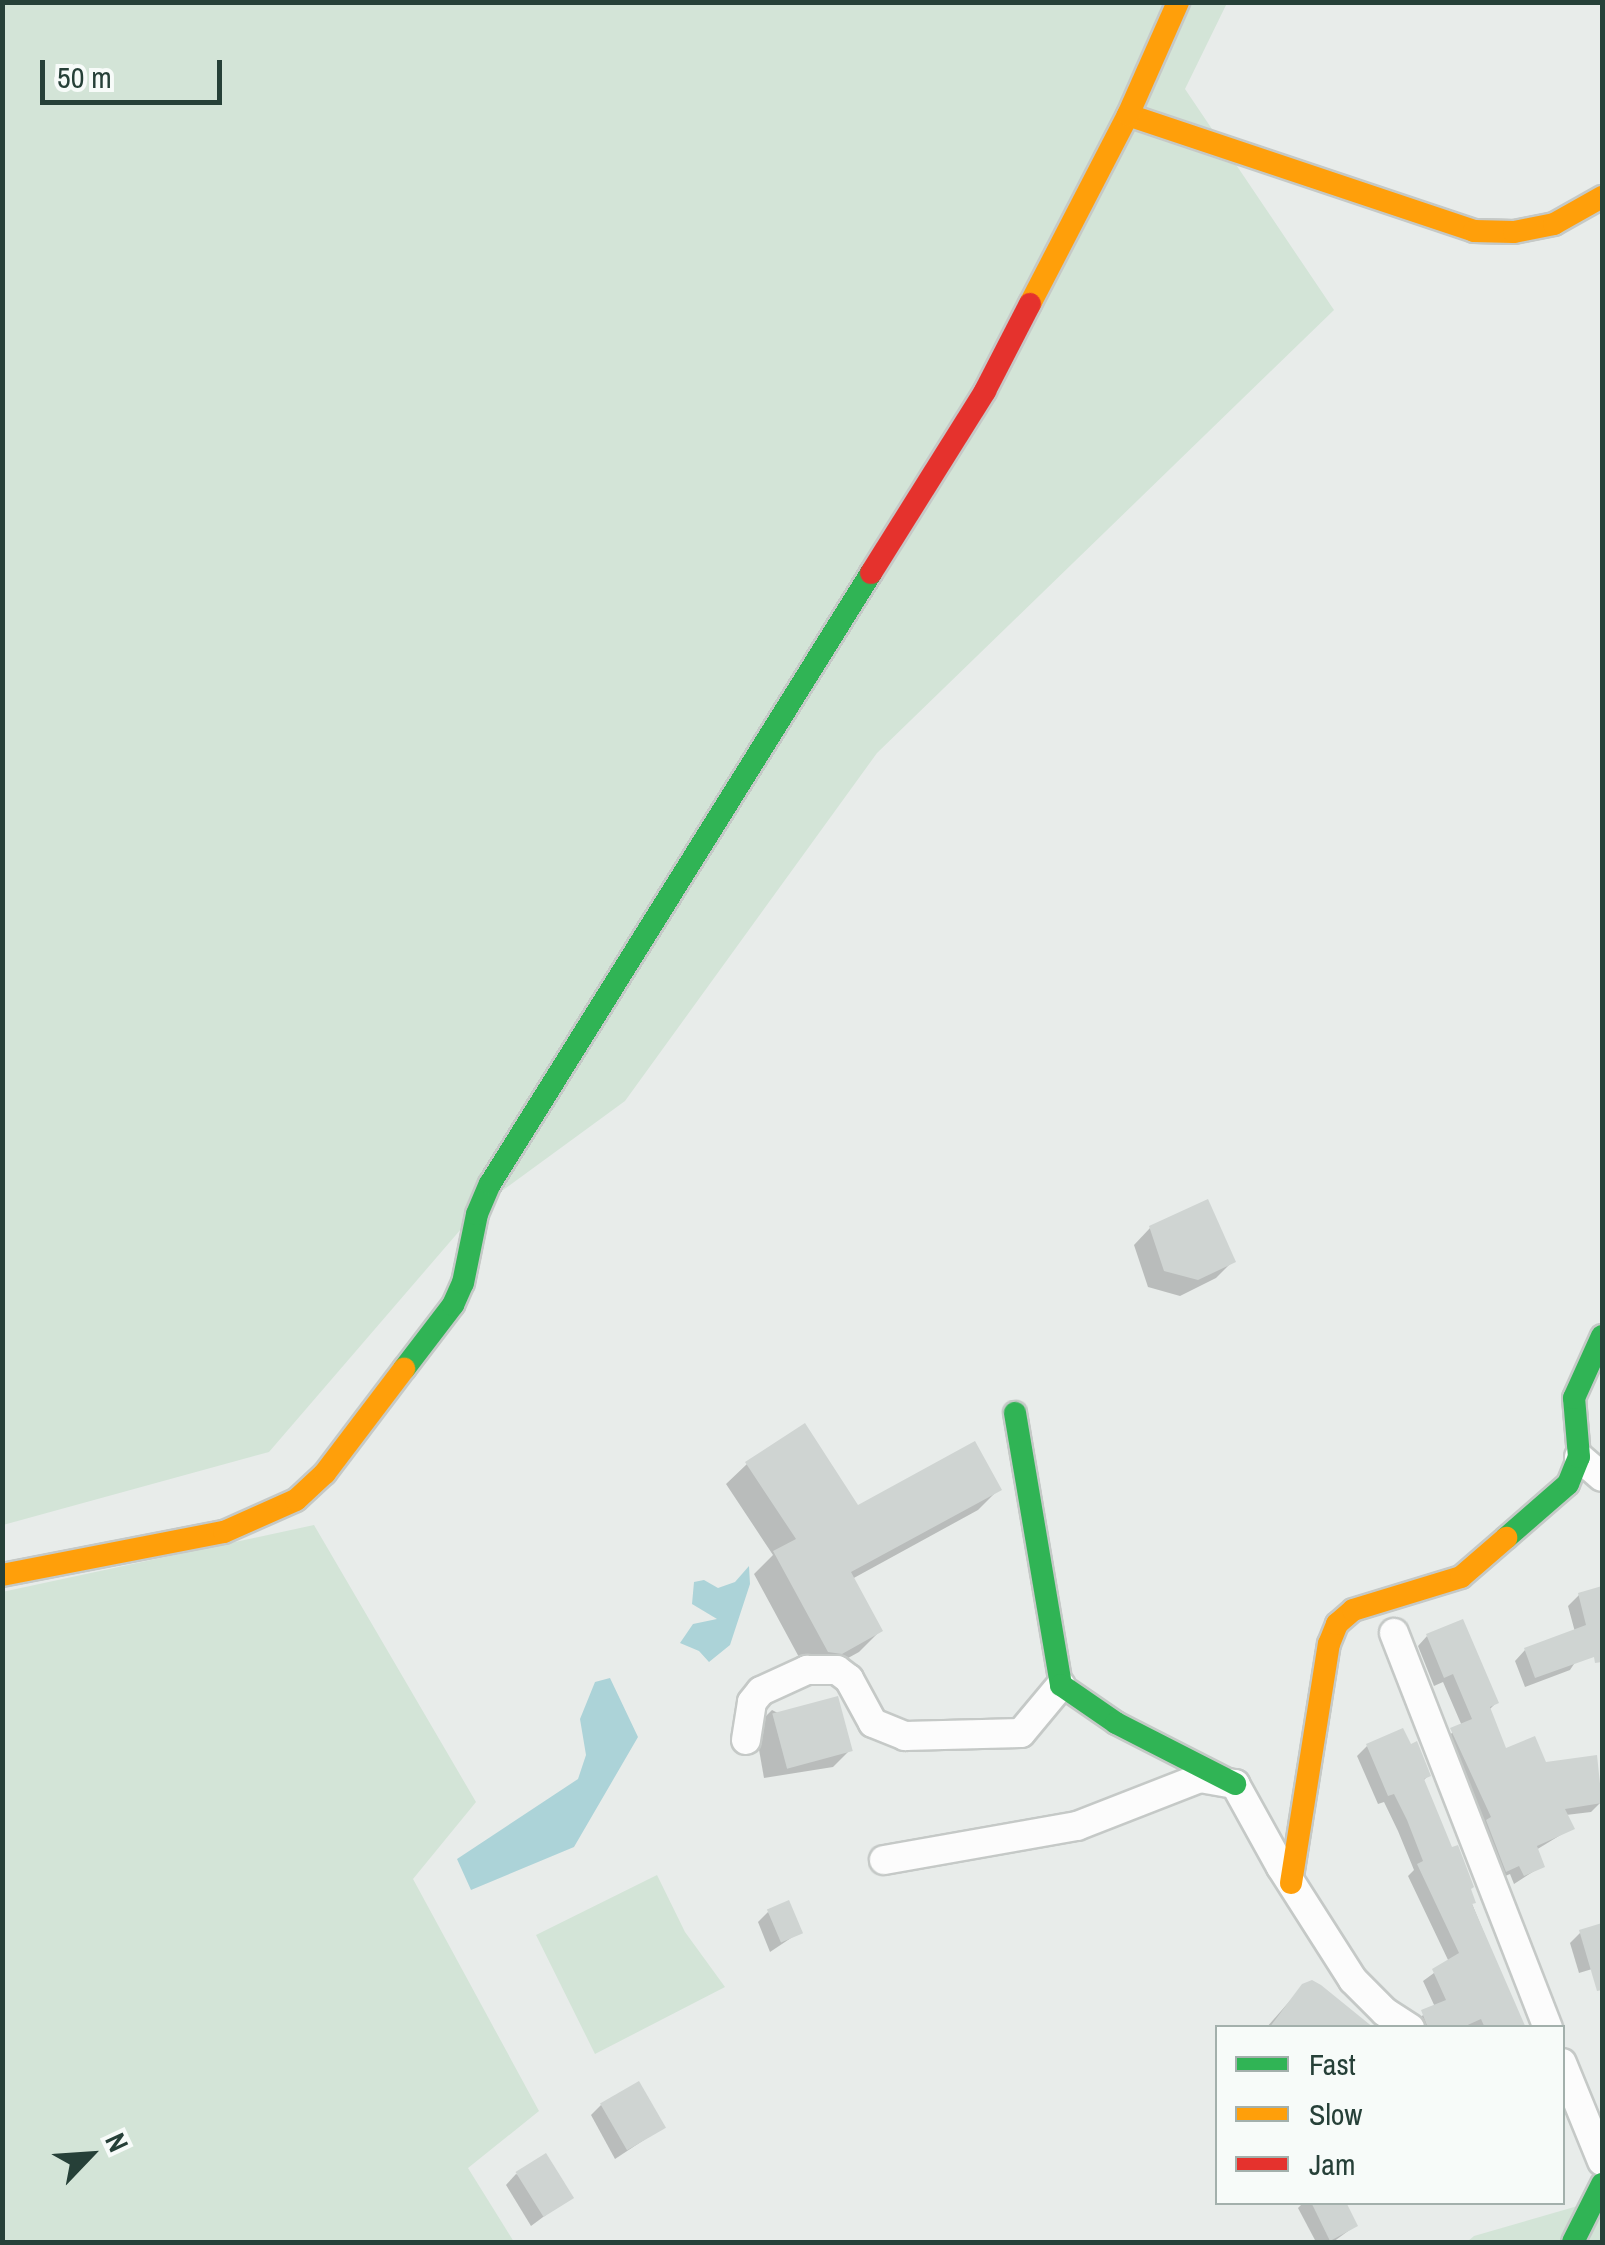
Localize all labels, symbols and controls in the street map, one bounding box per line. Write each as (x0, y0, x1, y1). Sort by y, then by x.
scale bar (45, 40, 228, 102)
text: 50 m (57, 57, 112, 97)
legend (1215, 2025, 1565, 2205)
text: Fast (1309, 2044, 1356, 2084)
text: Slow (1309, 2094, 1362, 2134)
north arrow (40, 2105, 140, 2205)
text: N (96, 2127, 138, 2158)
text: Jam (1309, 2144, 1355, 2184)

